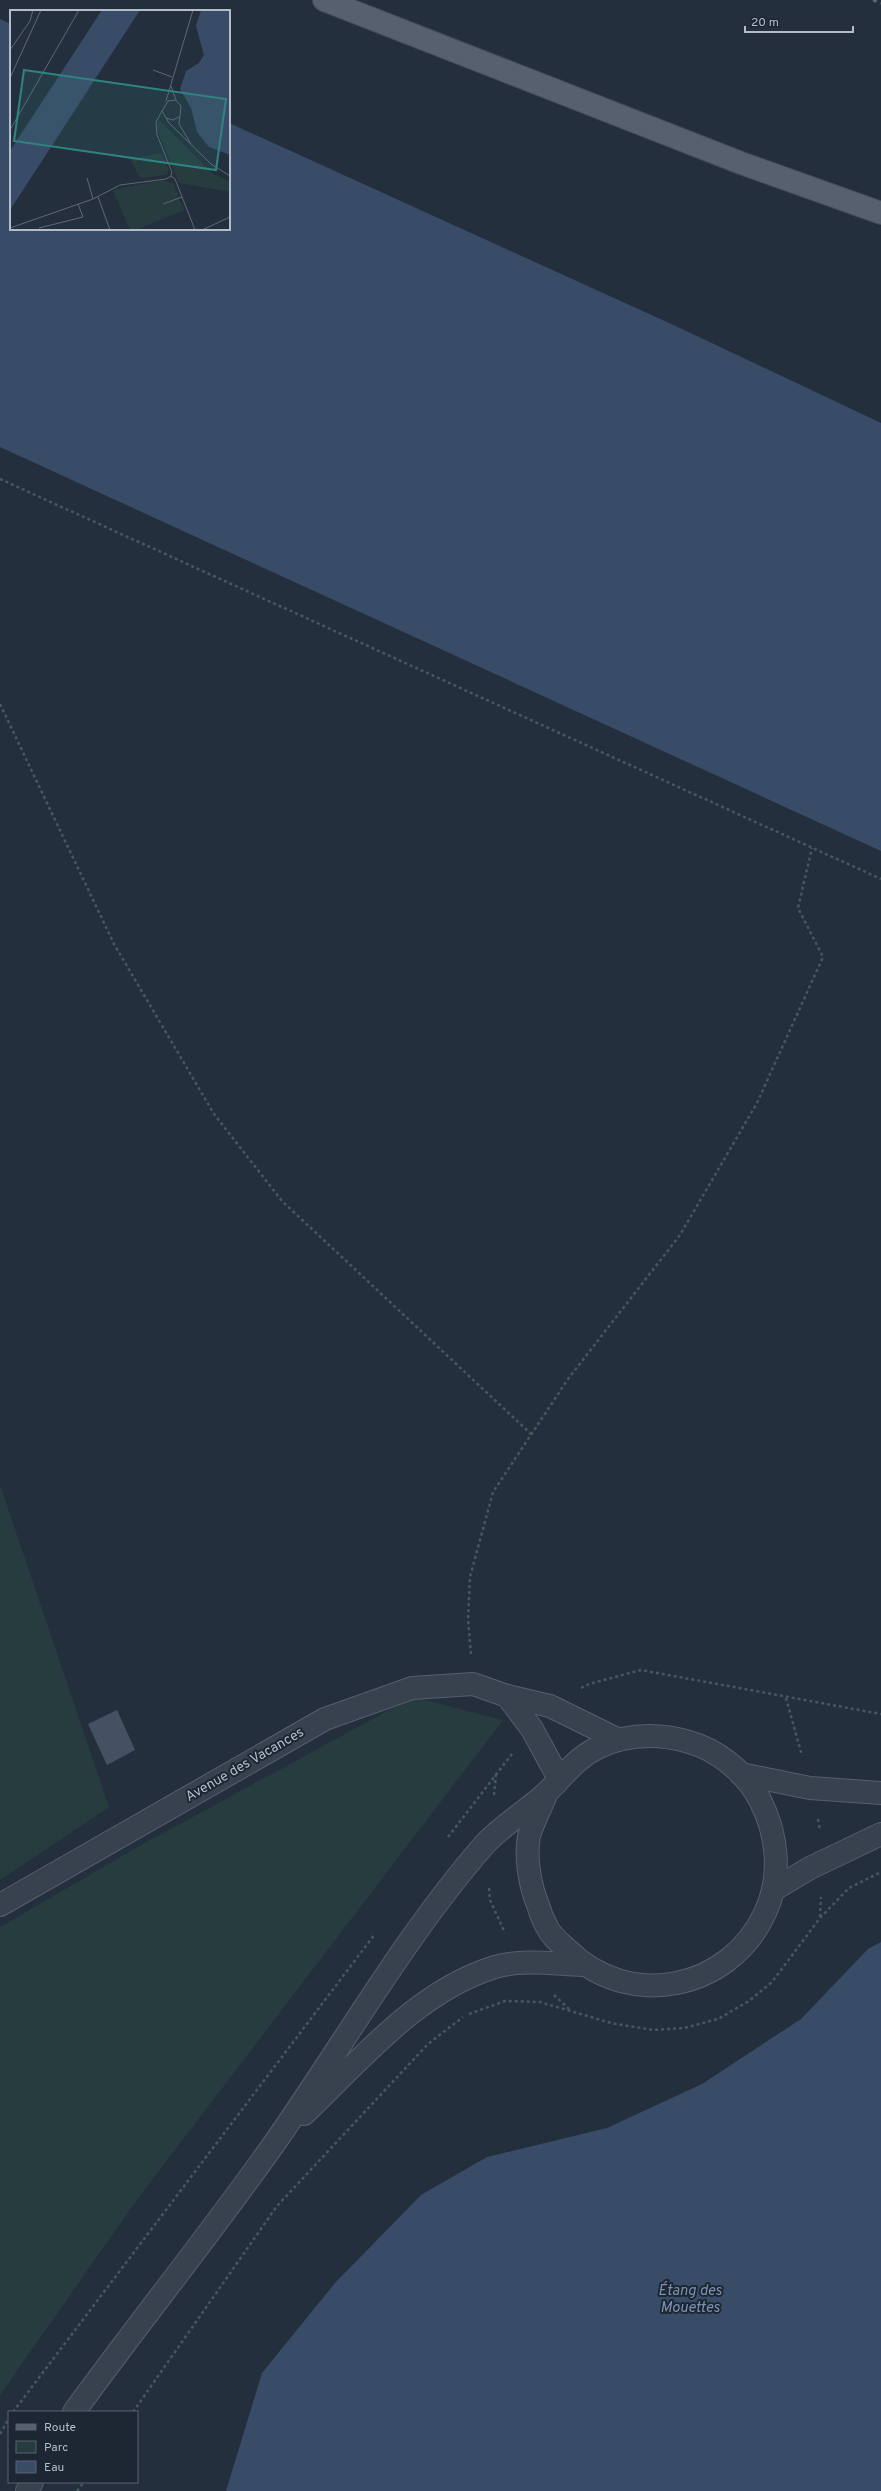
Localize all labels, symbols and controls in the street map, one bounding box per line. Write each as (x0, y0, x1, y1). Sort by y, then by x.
scale bar (745, 8, 853, 34)
inset map (10, 10, 230, 230)
text: 20 m (751, 15, 779, 31)
street label: Avenue des Vacances (183, 1724, 307, 1806)
water label: Étang des Mouettes (658, 2281, 722, 2318)
legend (8, 2411, 138, 2483)
text: Route (44, 2420, 76, 2436)
text: Parc (44, 2440, 68, 2456)
text: Eau (44, 2460, 64, 2476)

